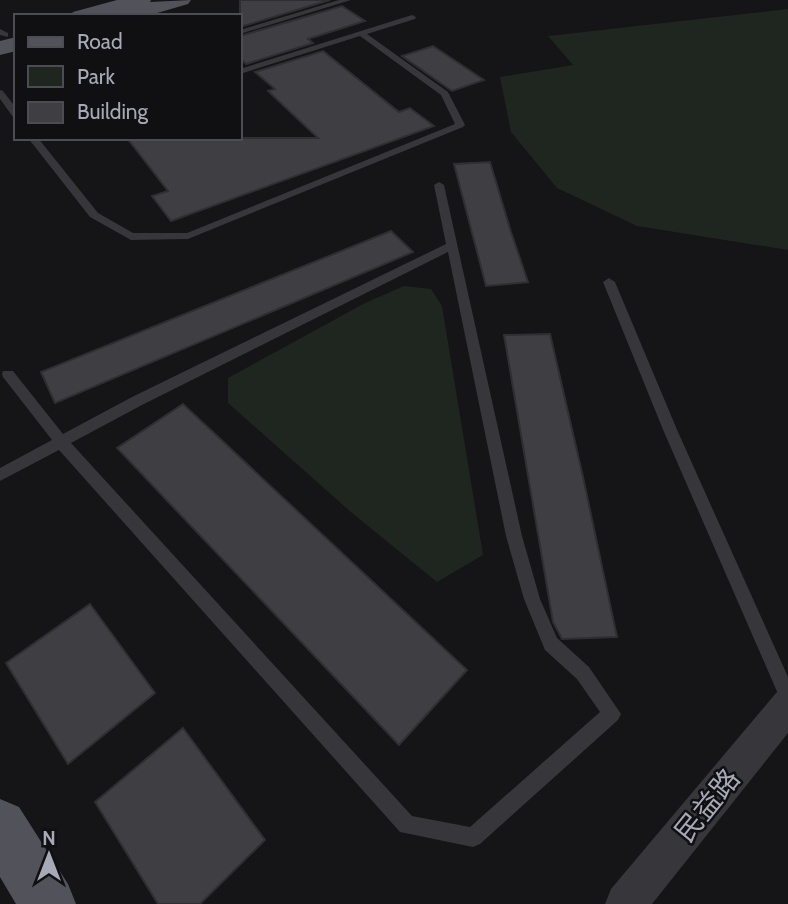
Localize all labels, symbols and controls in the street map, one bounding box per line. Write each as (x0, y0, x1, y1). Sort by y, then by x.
legend (14, 14, 242, 140)
text: Road (77, 29, 123, 54)
text: Park (77, 64, 115, 89)
text: Building (77, 99, 149, 124)
street label: 民益路 (667, 762, 747, 848)
north arrow (14, 820, 84, 890)
text: N (42, 827, 56, 850)

